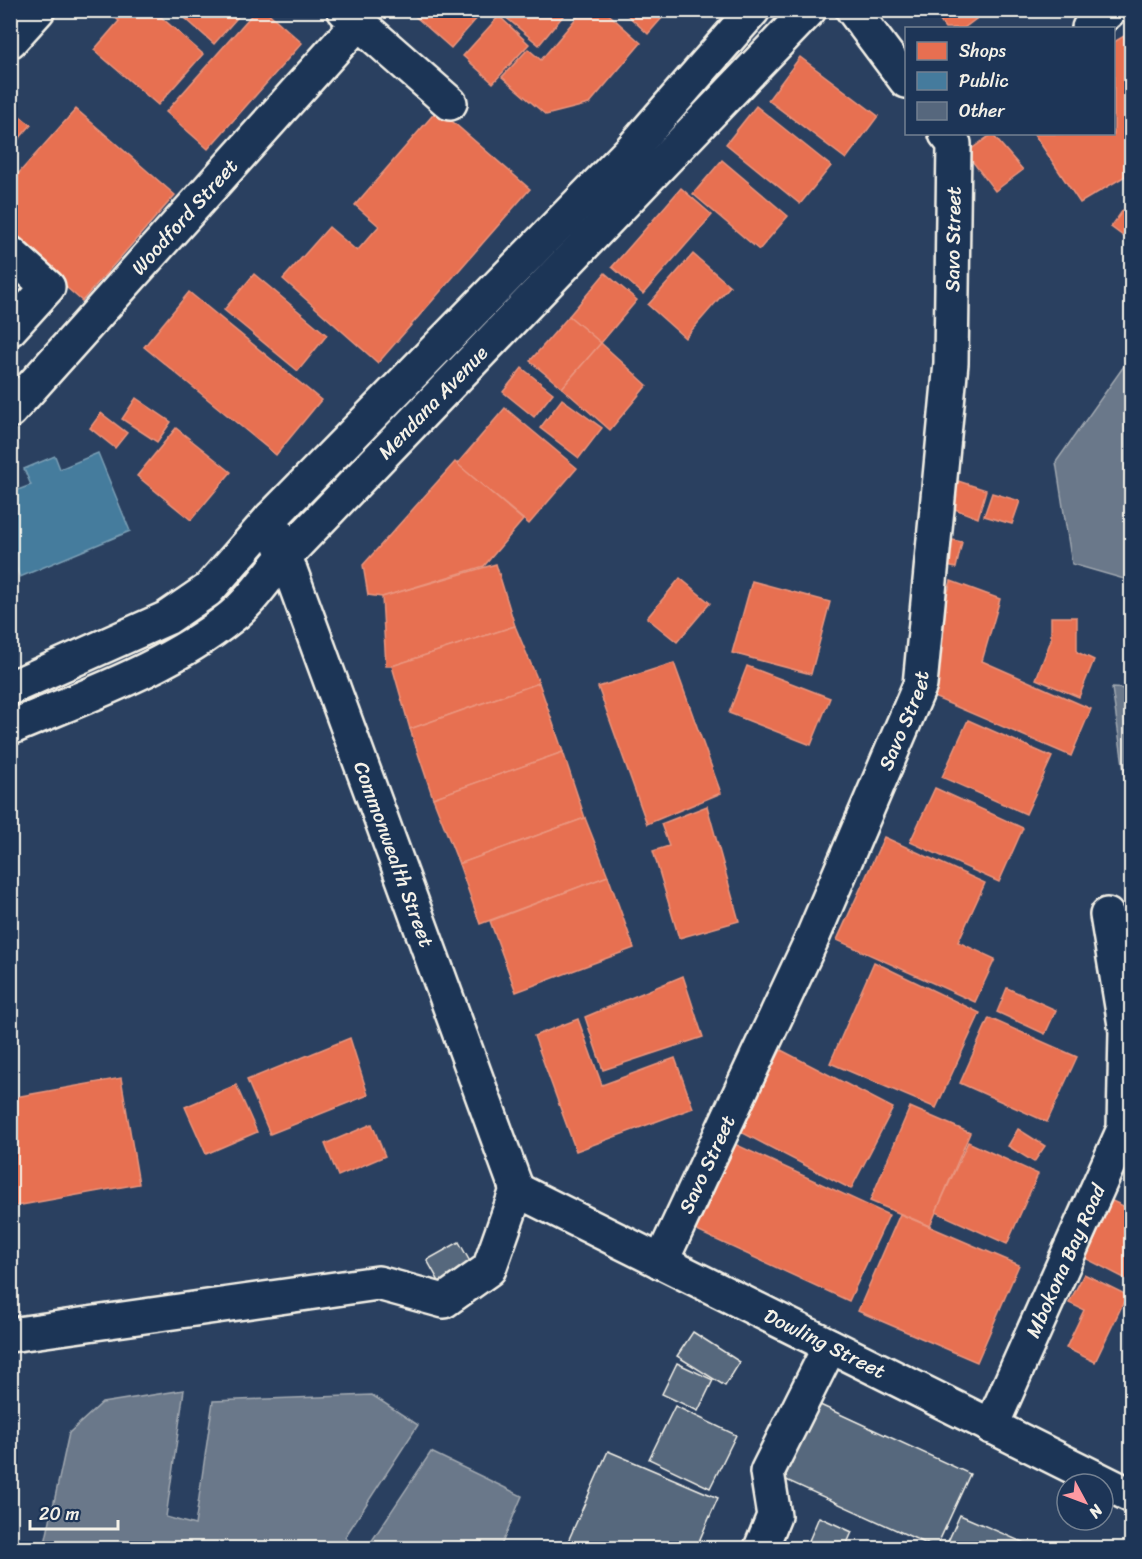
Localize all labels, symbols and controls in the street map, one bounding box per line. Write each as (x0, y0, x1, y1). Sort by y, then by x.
legend (905, 27, 1115, 135)
text: Shops (959, 35, 1006, 67)
text: Public (959, 65, 1009, 97)
text: Other (959, 95, 1006, 127)
street label: Woodford Street (122, 150, 247, 283)
street label: Savo Street (934, 186, 971, 292)
street label: Mendana Avenue (369, 336, 497, 468)
street label: Savo Street (868, 669, 939, 776)
street label: Commonwealth Street (344, 756, 444, 953)
street label: Savo Street (669, 1109, 745, 1219)
street label: Mbokona Bay Road (1015, 1177, 1115, 1344)
street label: Dowling Street (758, 1298, 892, 1388)
north arrow (1055, 1472, 1115, 1532)
scale bar (30, 1493, 118, 1531)
text: N (1081, 1497, 1111, 1526)
text: 20 m (39, 1498, 79, 1530)

